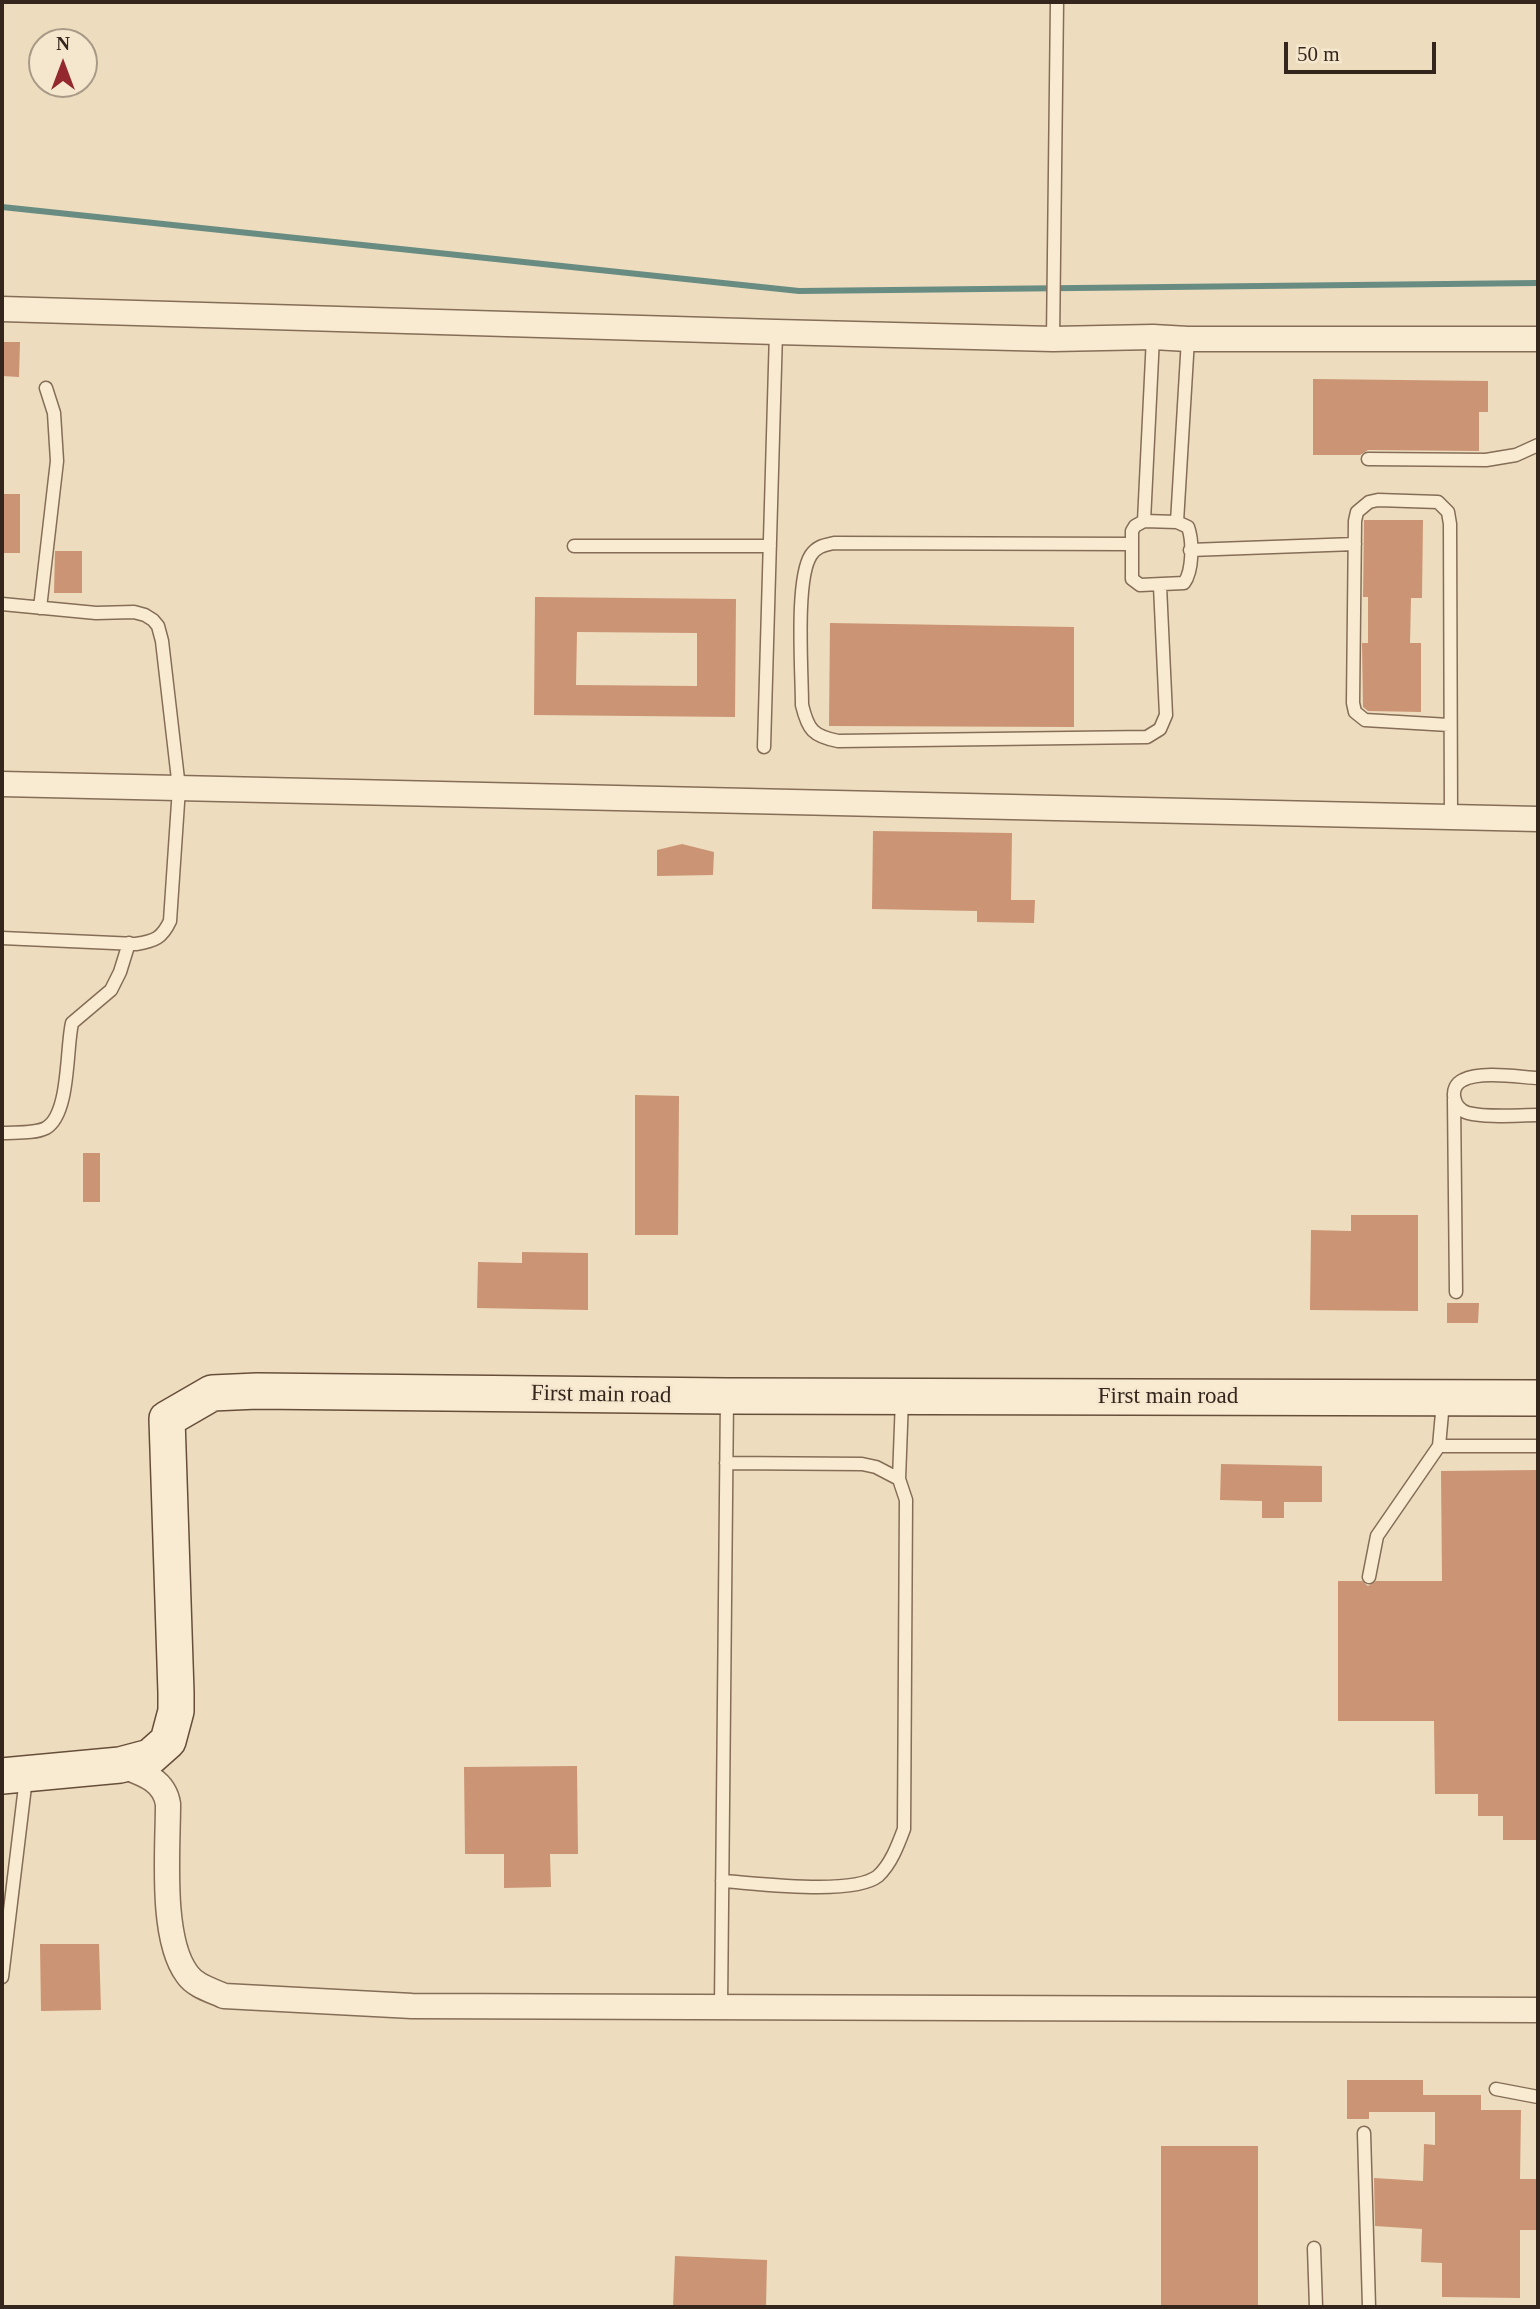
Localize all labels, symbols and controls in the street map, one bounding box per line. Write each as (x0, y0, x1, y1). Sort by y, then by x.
north arrow (28, 28, 98, 98)
scale bar (1288, 28, 1440, 72)
text: N (56, 33, 70, 54)
text: 50 m (1297, 42, 1340, 66)
street label: First main road (531, 1380, 671, 1410)
street label: First main road (1098, 1383, 1238, 1411)

